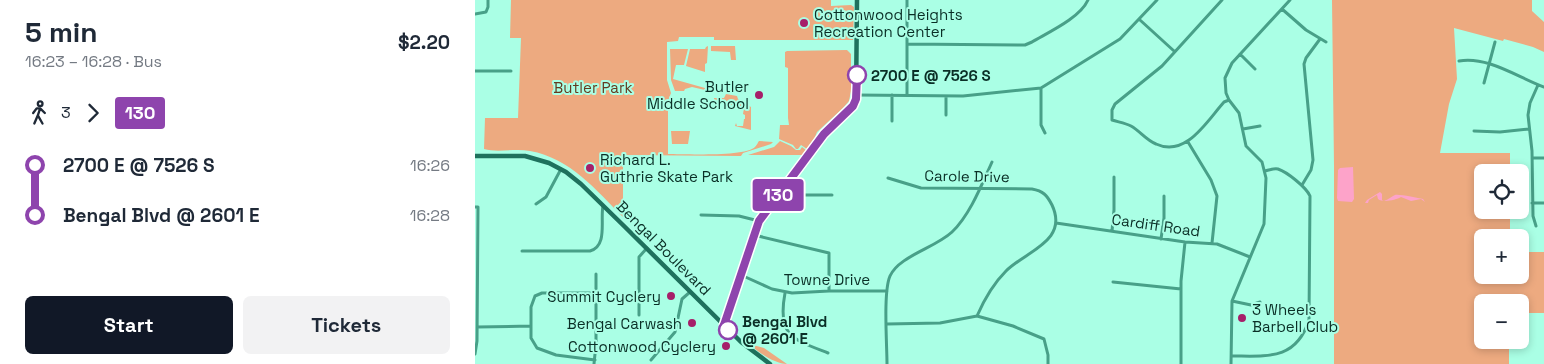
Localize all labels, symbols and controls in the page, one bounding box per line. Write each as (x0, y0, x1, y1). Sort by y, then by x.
place label: Cottonwood Heights Recreation Center (814, 5, 963, 41)
text: 5 min (25, 14, 98, 50)
marker: Cottonwood Heights Recreation Center (798, 17, 810, 29)
text: $2.20 (398, 30, 450, 55)
text: 16:23 – 16:28 · Bus (25, 51, 162, 72)
marker: 2700 E @ 7526 S (847, 65, 867, 85)
place label: 2700 E @ 7526 S (871, 66, 991, 85)
place label: Butler Middle School (647, 77, 749, 113)
park label: Butler Park (553, 78, 633, 97)
marker: Butler Middle School (753, 89, 765, 101)
icon: walk (25, 99, 53, 127)
icon: forward (79, 99, 107, 127)
text: 130 (125, 101, 155, 124)
text: 3 (61, 102, 71, 123)
place label: Richard L. Guthrie Skate Park (600, 150, 733, 186)
text: 2700 E @ 7526 S (63, 153, 215, 178)
text: 16:26 (410, 155, 450, 176)
marker: Richard L. Guthrie Skate Park (584, 162, 596, 174)
map controls (1474, 164, 1529, 349)
button: locate (1474, 164, 1529, 219)
street label: Carole Drive (924, 166, 1010, 186)
line badge: 130 (749, 179, 807, 211)
text: 130 (763, 183, 793, 206)
street label: Bengal Boulevard (613, 197, 715, 299)
text: Bengal Blvd @ 2601 E (63, 203, 259, 228)
text: 16:28 (410, 205, 450, 226)
street label: Cardiff Road (1111, 209, 1201, 241)
button: + (1474, 229, 1529, 284)
street label: Towne Drive (784, 270, 870, 289)
place label: Summit Cyclery (547, 287, 661, 306)
marker: Summit Cyclery (665, 290, 677, 302)
button: − (1474, 294, 1529, 349)
button: Start (25, 296, 233, 354)
button: Tickets (243, 296, 450, 354)
place label: 3 Wheels Barbell Club (1252, 300, 1338, 336)
place label: Bengal Blvd @ 2601 E (742, 312, 827, 348)
marker: 3 Wheels Barbell Club (1236, 312, 1248, 324)
place label: Bengal Carwash (567, 314, 682, 333)
marker: Bengal Carwash (686, 317, 698, 329)
marker: Bengal Blvd @ 2601 E (718, 320, 738, 340)
place label: Cottonwood Cyclery (568, 337, 716, 356)
marker: Cottonwood Cyclery (720, 340, 732, 352)

